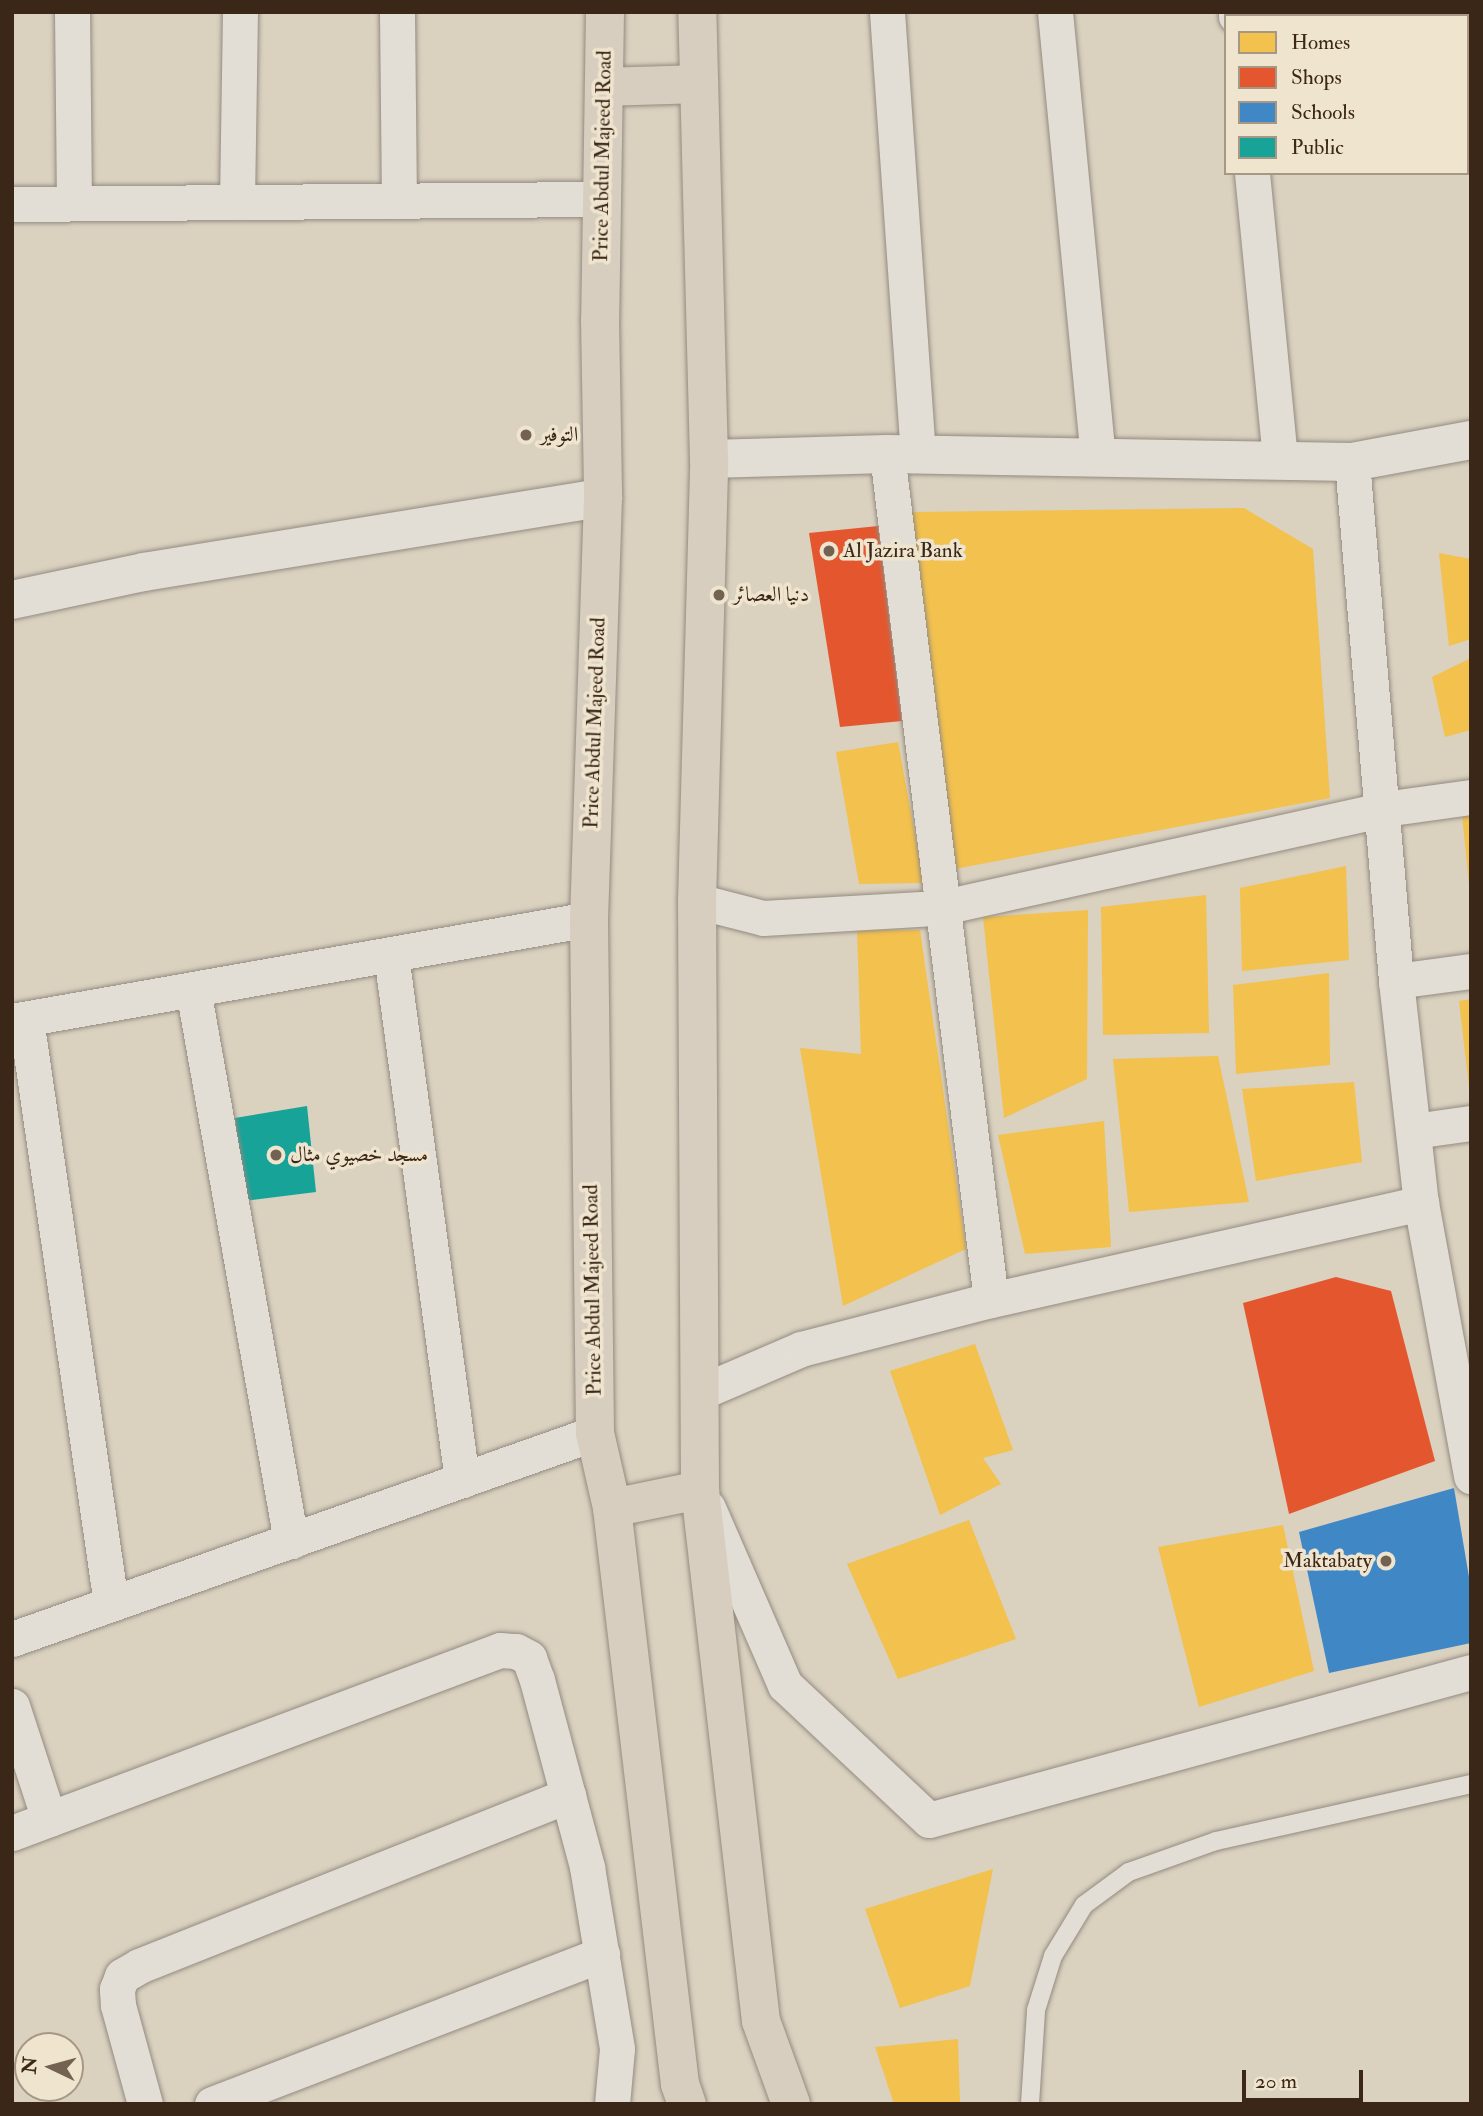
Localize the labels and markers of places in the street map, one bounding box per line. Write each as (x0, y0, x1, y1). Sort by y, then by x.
place label: التوفير (540, 422, 578, 448)
marker: التوفير (518, 427, 534, 443)
place label: Al Jazira Bank (843, 538, 963, 564)
marker: Al Jazira Bank (821, 543, 837, 559)
place label: دنيا العصائر (733, 582, 809, 608)
marker: دنيا العصائر (711, 587, 727, 603)
place label: مسجد خصيوي مثال (290, 1142, 428, 1168)
marker: مسجد خصيوي مثال (268, 1147, 284, 1163)
place label: Maktabaty (1283, 1548, 1372, 1574)
marker: Maktabaty (1378, 1553, 1394, 1569)

